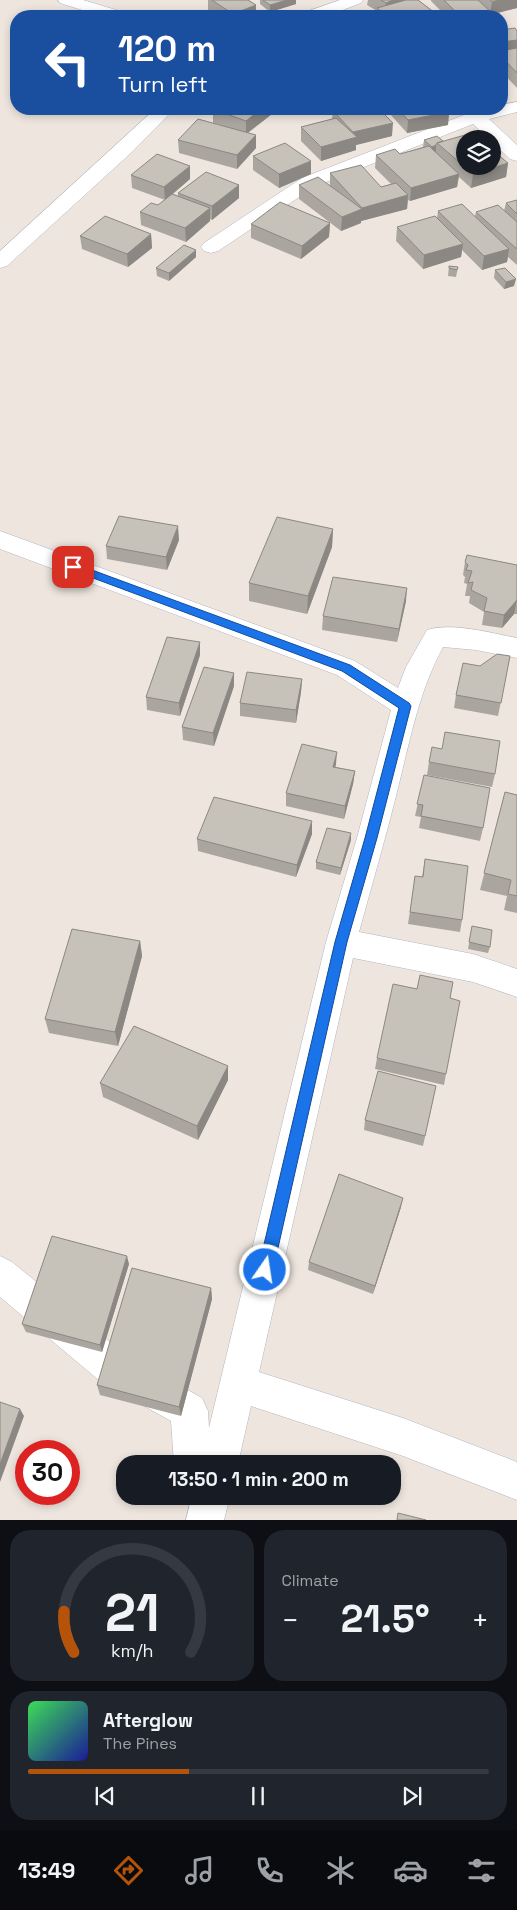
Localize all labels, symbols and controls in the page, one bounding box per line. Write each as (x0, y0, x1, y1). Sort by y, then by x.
text: 120 m (118, 27, 216, 71)
icon: left (35, 30, 100, 95)
text: Turn left (118, 70, 208, 98)
map controls (456, 130, 501, 175)
button: layers (456, 130, 501, 175)
pin (52, 546, 94, 588)
icon: arrive (59, 553, 87, 581)
position arrow (238, 1243, 290, 1295)
speed limit sign: 30 (15, 1440, 80, 1505)
text: 13:50 · 1 min · 200 m (168, 1467, 349, 1492)
text: Climate (282, 1570, 339, 1591)
text: 21 (105, 1580, 159, 1646)
text: 21.5° (341, 1595, 430, 1643)
text: − (282, 1602, 299, 1638)
text: + (472, 1602, 489, 1638)
text: km/h (110, 1639, 153, 1662)
text: Afterglow (103, 1708, 193, 1733)
text: The Pines (103, 1733, 177, 1754)
icon: previous (91, 1782, 119, 1810)
icon: pause (244, 1782, 272, 1810)
icon: next (398, 1782, 426, 1810)
icon: directions (111, 1853, 146, 1888)
icon: music (182, 1853, 217, 1888)
icon: phone (252, 1853, 287, 1888)
icon: climate (323, 1853, 358, 1888)
icon: car (393, 1853, 428, 1888)
icon: filters (464, 1853, 499, 1888)
text: 13:49 (18, 1856, 75, 1884)

